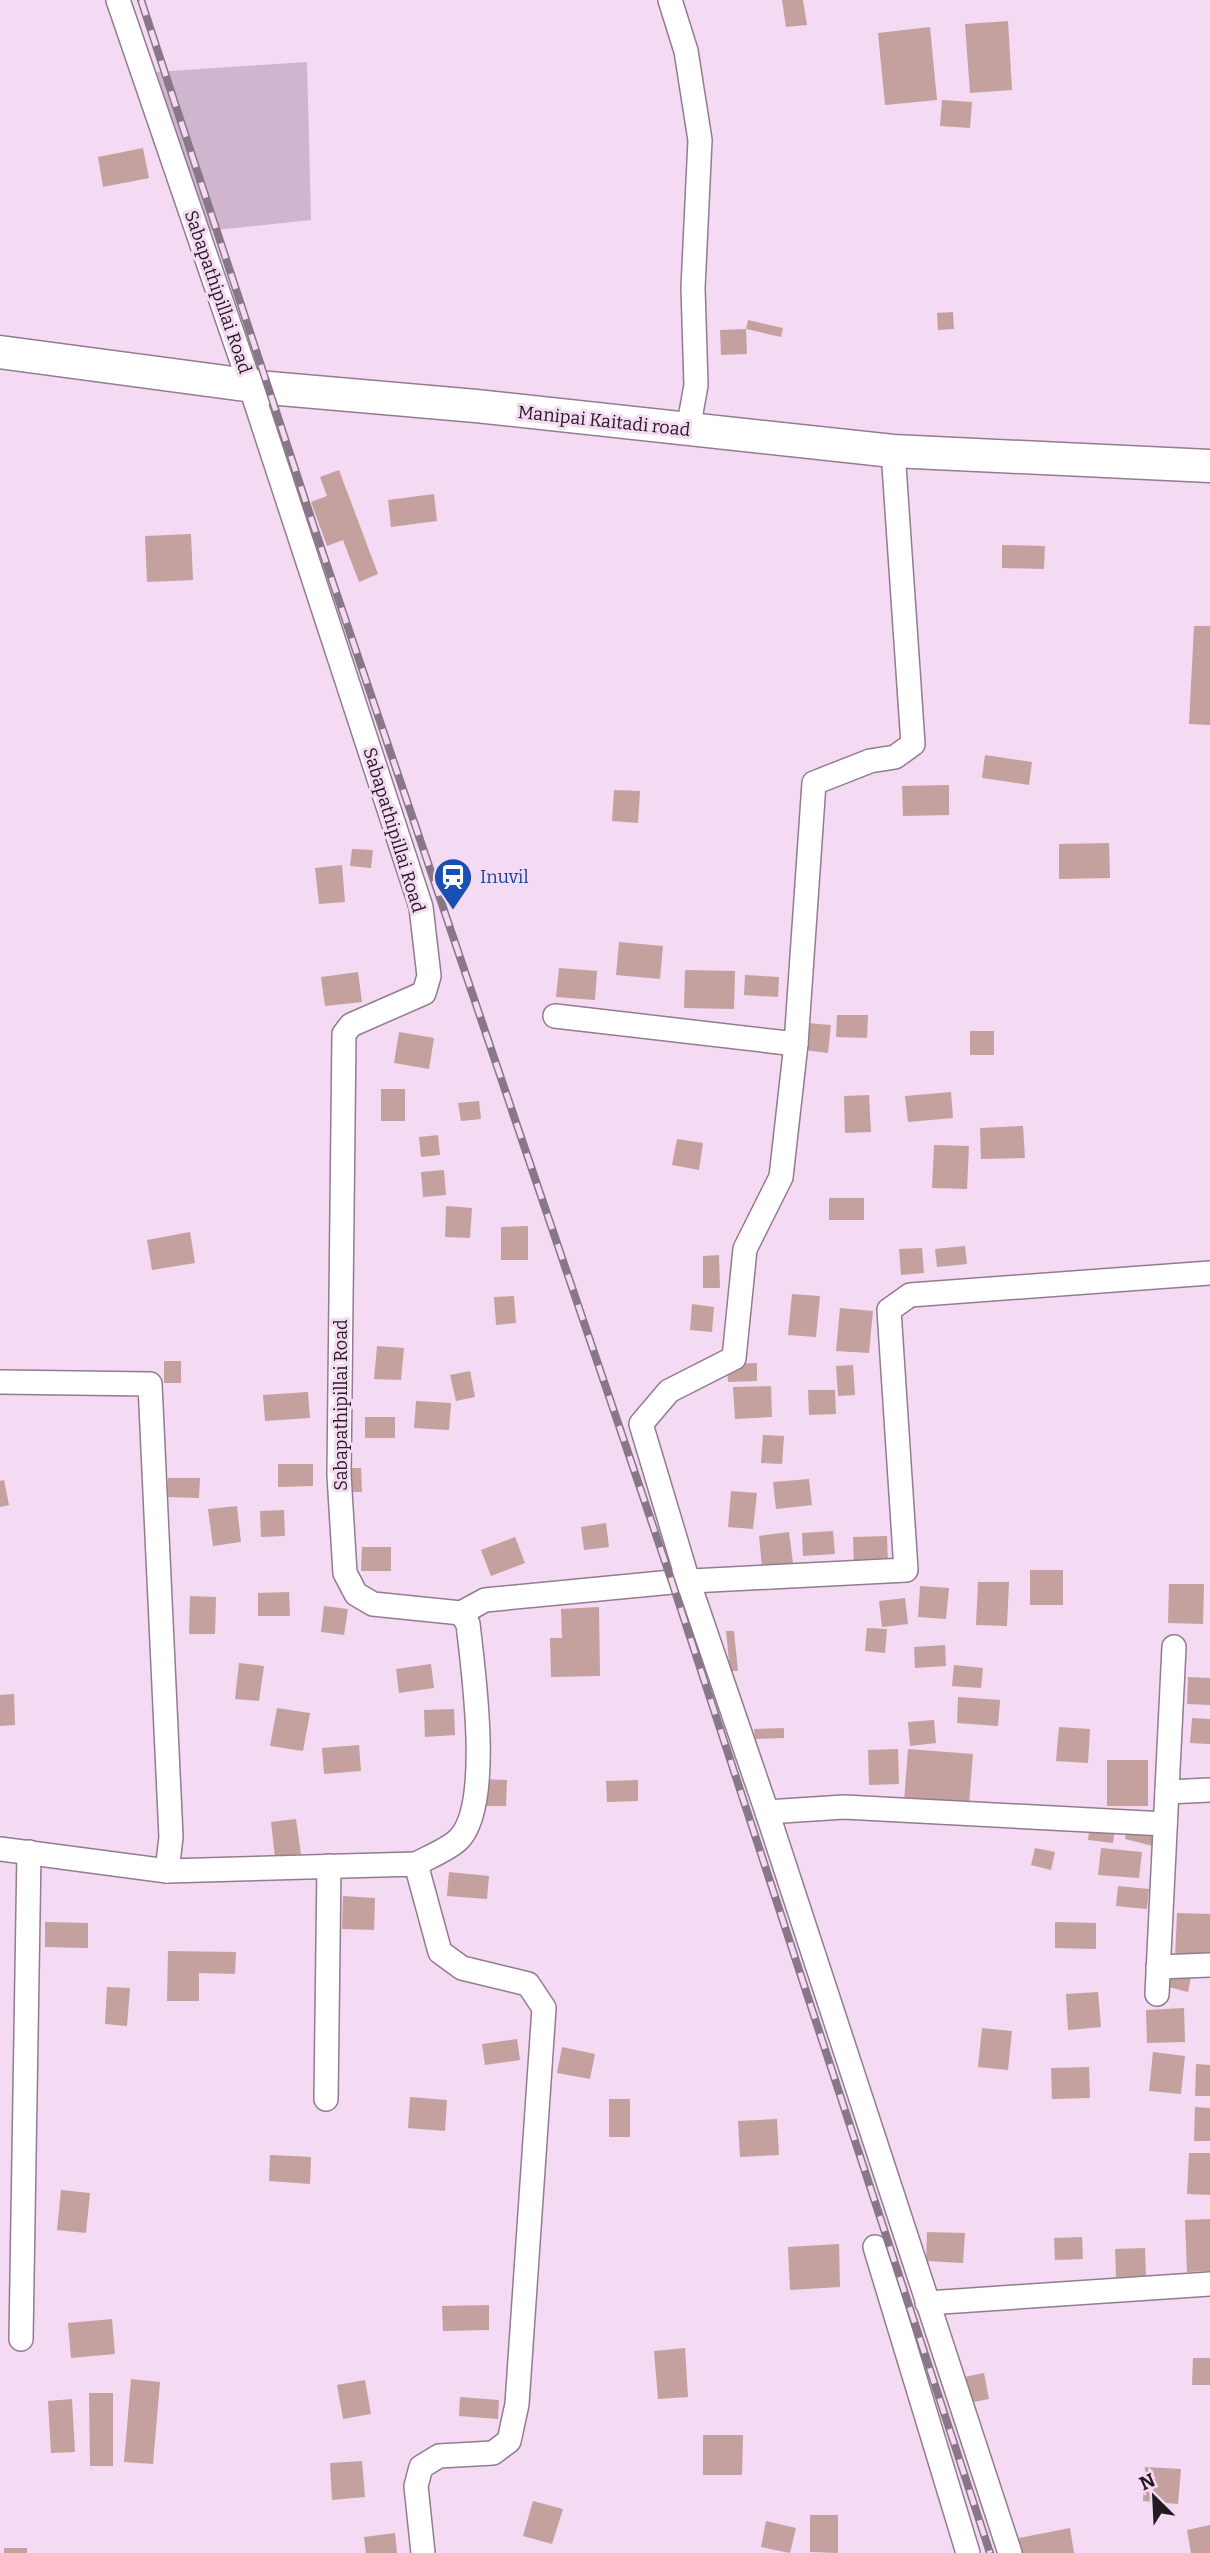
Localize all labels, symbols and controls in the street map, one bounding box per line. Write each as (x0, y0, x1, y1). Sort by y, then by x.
street label: Sabapathipillai Road (180, 207, 256, 377)
street label: Manipai Kaitadi road (517, 401, 692, 441)
street label: Sabapathipillai Road (358, 745, 430, 915)
station icon: Inuvil (432, 856, 474, 911)
place label: Inuvil (480, 866, 529, 888)
street label: Sabapathipillai Road (330, 1319, 352, 1491)
north arrow (1119, 2462, 1189, 2532)
text: N (1136, 2468, 1159, 2495)

